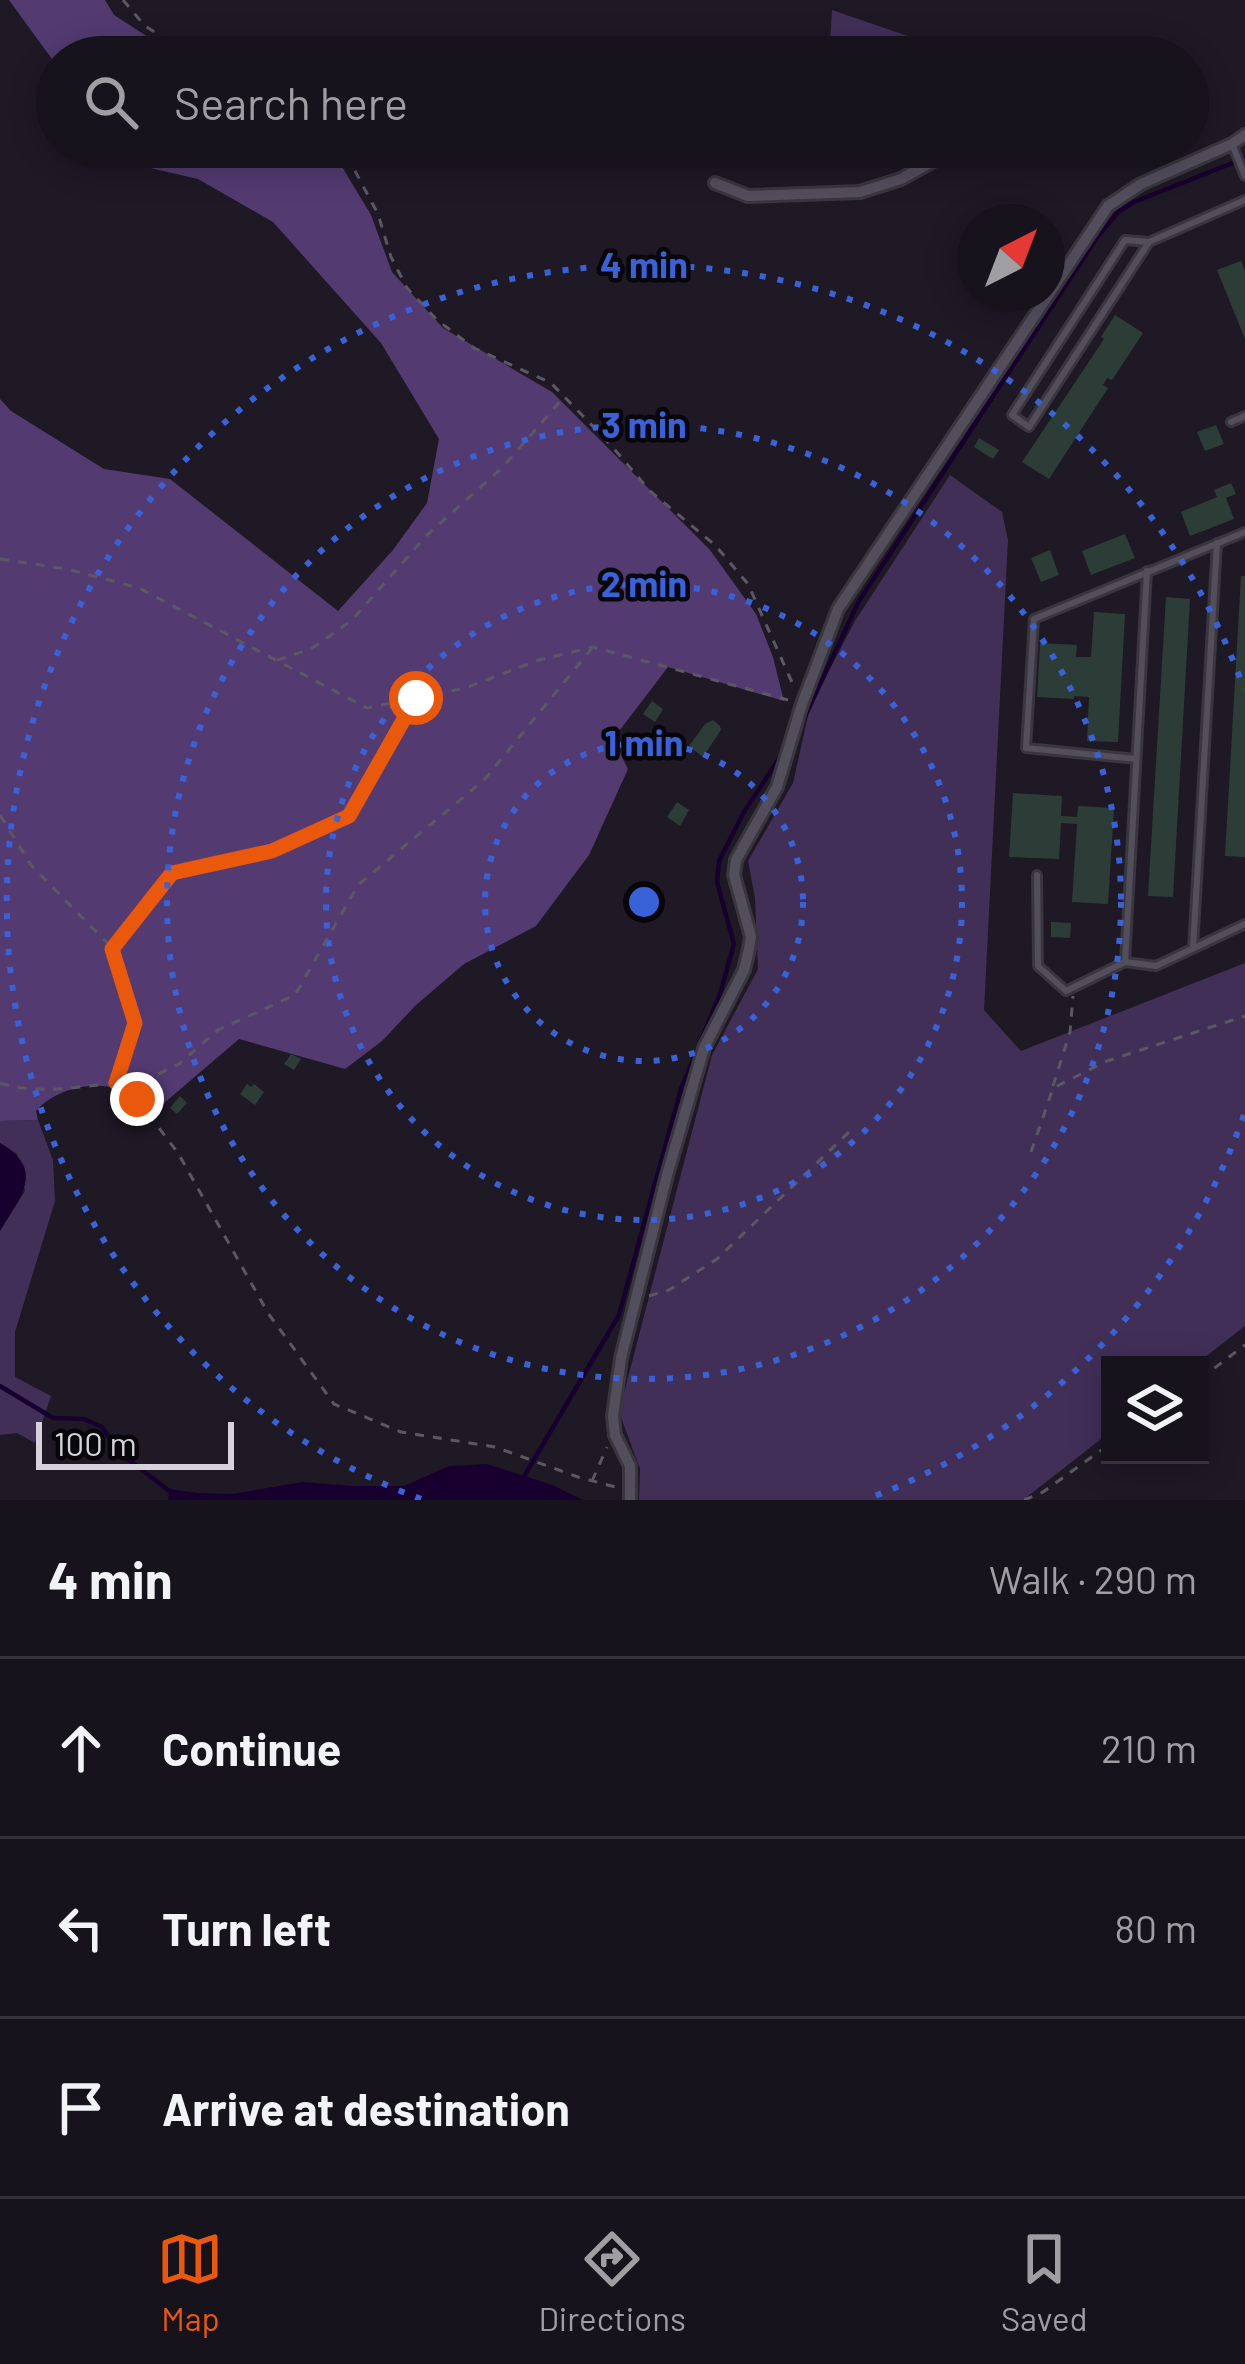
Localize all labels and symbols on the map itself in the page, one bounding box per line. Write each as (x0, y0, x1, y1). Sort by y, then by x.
north arrow (957, 204, 1065, 312)
text: 4 min (600, 242, 688, 285)
text: 3 min (601, 402, 687, 445)
text: 2 min (601, 561, 687, 604)
route start (389, 671, 443, 725)
text: 1 min (605, 720, 683, 763)
centre of rings (623, 881, 665, 923)
route end (110, 1072, 164, 1126)
scale bar (36, 1416, 234, 1469)

